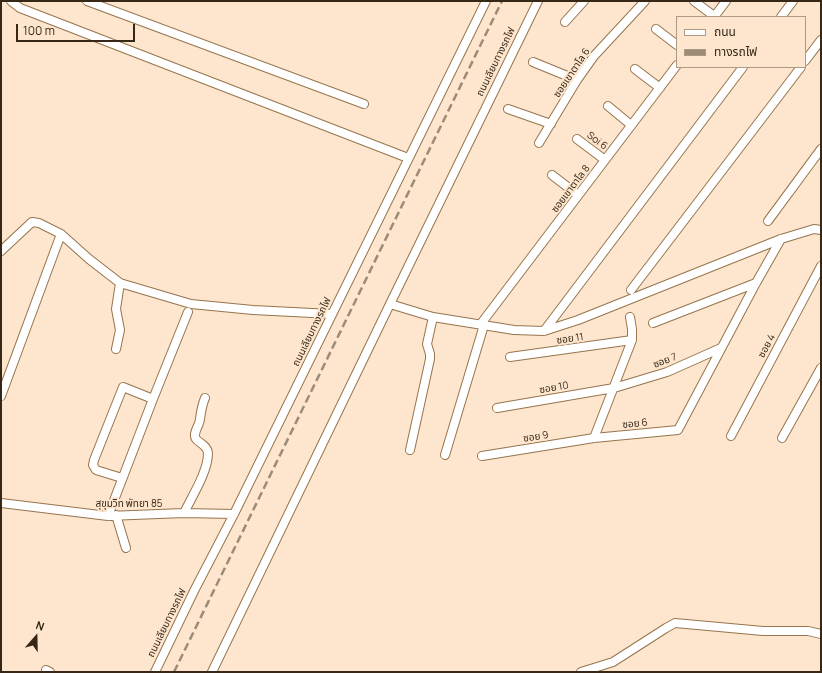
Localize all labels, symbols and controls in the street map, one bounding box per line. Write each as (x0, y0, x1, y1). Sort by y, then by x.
scale bar (18, 16, 137, 42)
legend (676, 16, 806, 68)
text: 100 m (23, 22, 55, 39)
text: ถนน (714, 23, 736, 40)
street label: ถนนเลียบทางรถไฟ (474, 26, 518, 98)
text: ทางรถไฟ (714, 43, 757, 60)
street label: ซอยเขาตาโล 6 (551, 46, 593, 100)
street label: Soi 6 (584, 129, 610, 153)
street label: ซอยเขาตาโล 8 (549, 163, 593, 215)
street label: ถนนเลียบทางรถไฟ (290, 296, 334, 368)
street label: ซอย 11 (556, 331, 584, 347)
street label: ซอย 4 (756, 332, 778, 360)
street label: ซอย 7 (652, 351, 678, 371)
street label: ซอย 10 (539, 380, 569, 396)
street label: ซอย 6 (622, 417, 648, 431)
street label: ซอย 9 (522, 429, 550, 445)
street label: สุขุมวิท พัทยา 85 (96, 498, 162, 510)
street label: ถนนเลียบทางรถไฟ (145, 587, 189, 659)
north arrow (16, 617, 56, 657)
text: N (34, 617, 47, 634)

